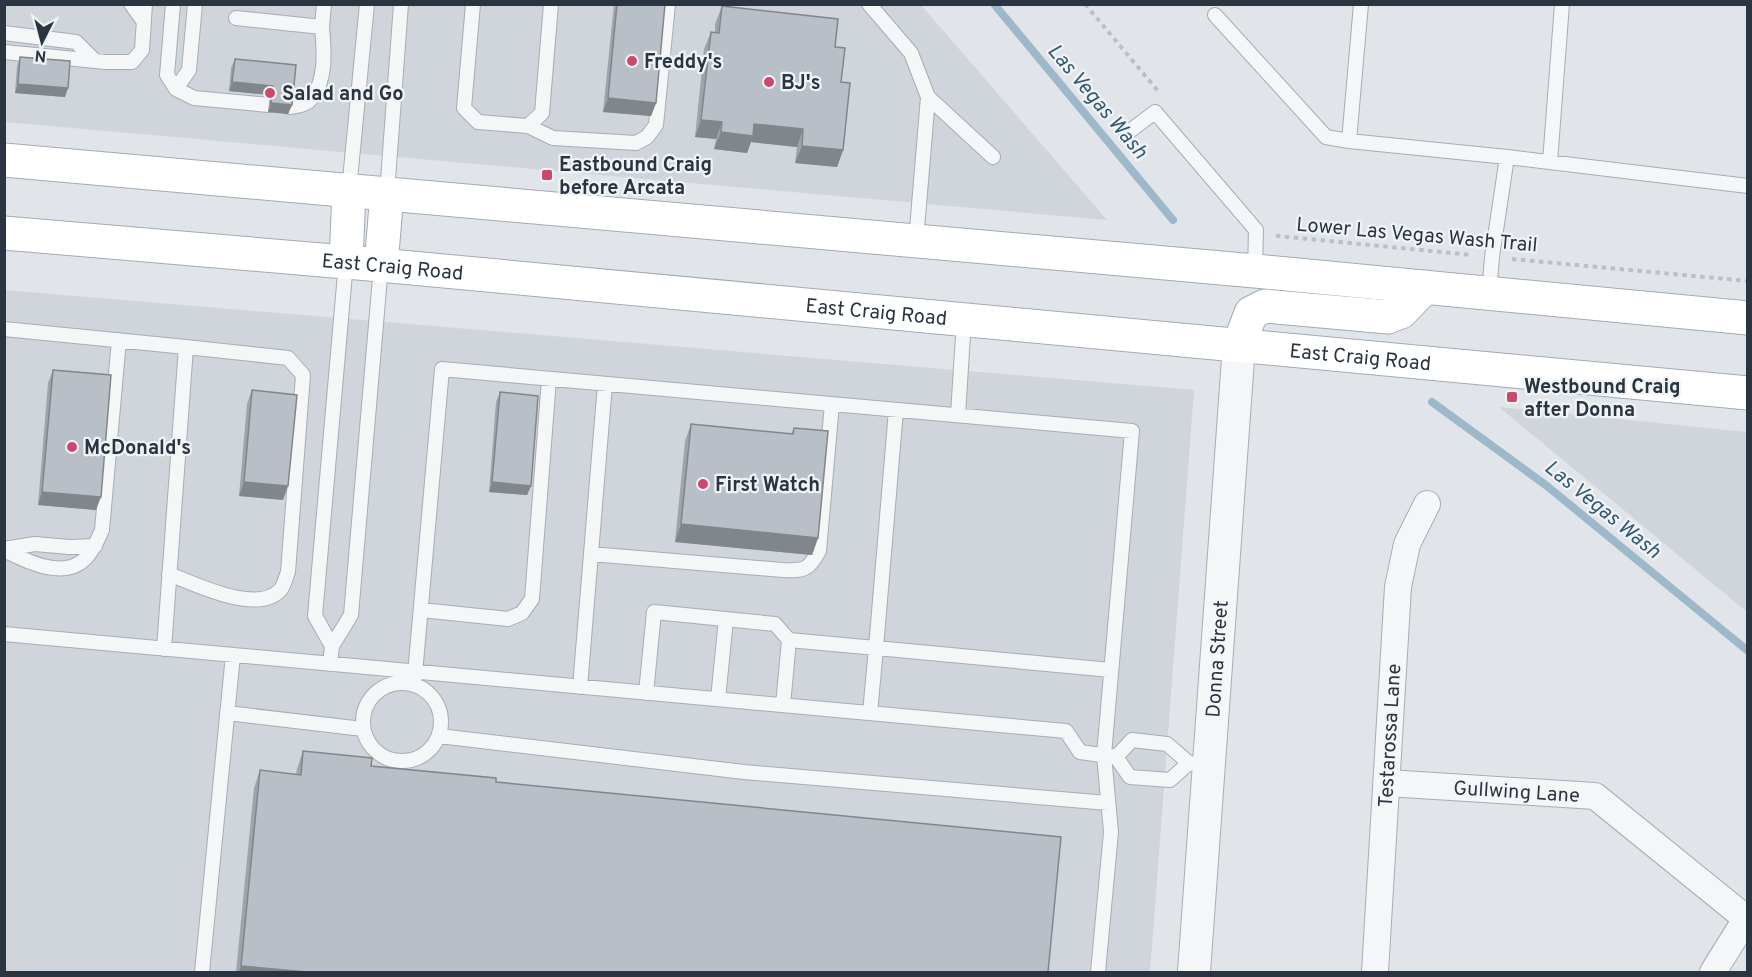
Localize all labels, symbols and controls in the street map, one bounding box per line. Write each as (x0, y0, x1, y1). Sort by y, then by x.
north arrow (12, 12, 72, 72)
water label: Las Vegas Wash (1041, 39, 1153, 166)
text: N (34, 44, 47, 65)
place label: Freddy's (644, 50, 722, 76)
marker: Freddy's (625, 54, 639, 68)
place label: BJ's (781, 71, 821, 97)
marker: BJ's (762, 75, 776, 89)
place label: Salad and Go (282, 82, 404, 108)
marker: Salad and Go (263, 86, 277, 100)
place label: Eastbound Craig before Arcata (559, 153, 712, 202)
marker: Eastbound Craig before Arcata (540, 168, 554, 182)
street label: Lower Las Vegas Wash Trail (1295, 212, 1539, 259)
street label: East Craig Road (321, 249, 464, 288)
street label: East Craig Road (804, 294, 948, 333)
street label: East Craig Road (1288, 339, 1432, 378)
place label: Westbound Craig after Donna (1524, 375, 1681, 424)
marker: Westbound Craig after Donna (1505, 390, 1519, 404)
place label: McDonald's (84, 436, 191, 462)
marker: McDonald's (65, 440, 79, 454)
water label: Las Vegas Wash (1538, 455, 1666, 566)
place label: First Watch (715, 473, 820, 499)
marker: First Watch (696, 477, 710, 491)
street label: Donna Street (1201, 599, 1236, 719)
street label: Testarossa Lane (1374, 663, 1408, 808)
street label: Gullwing Lane (1453, 776, 1581, 810)

